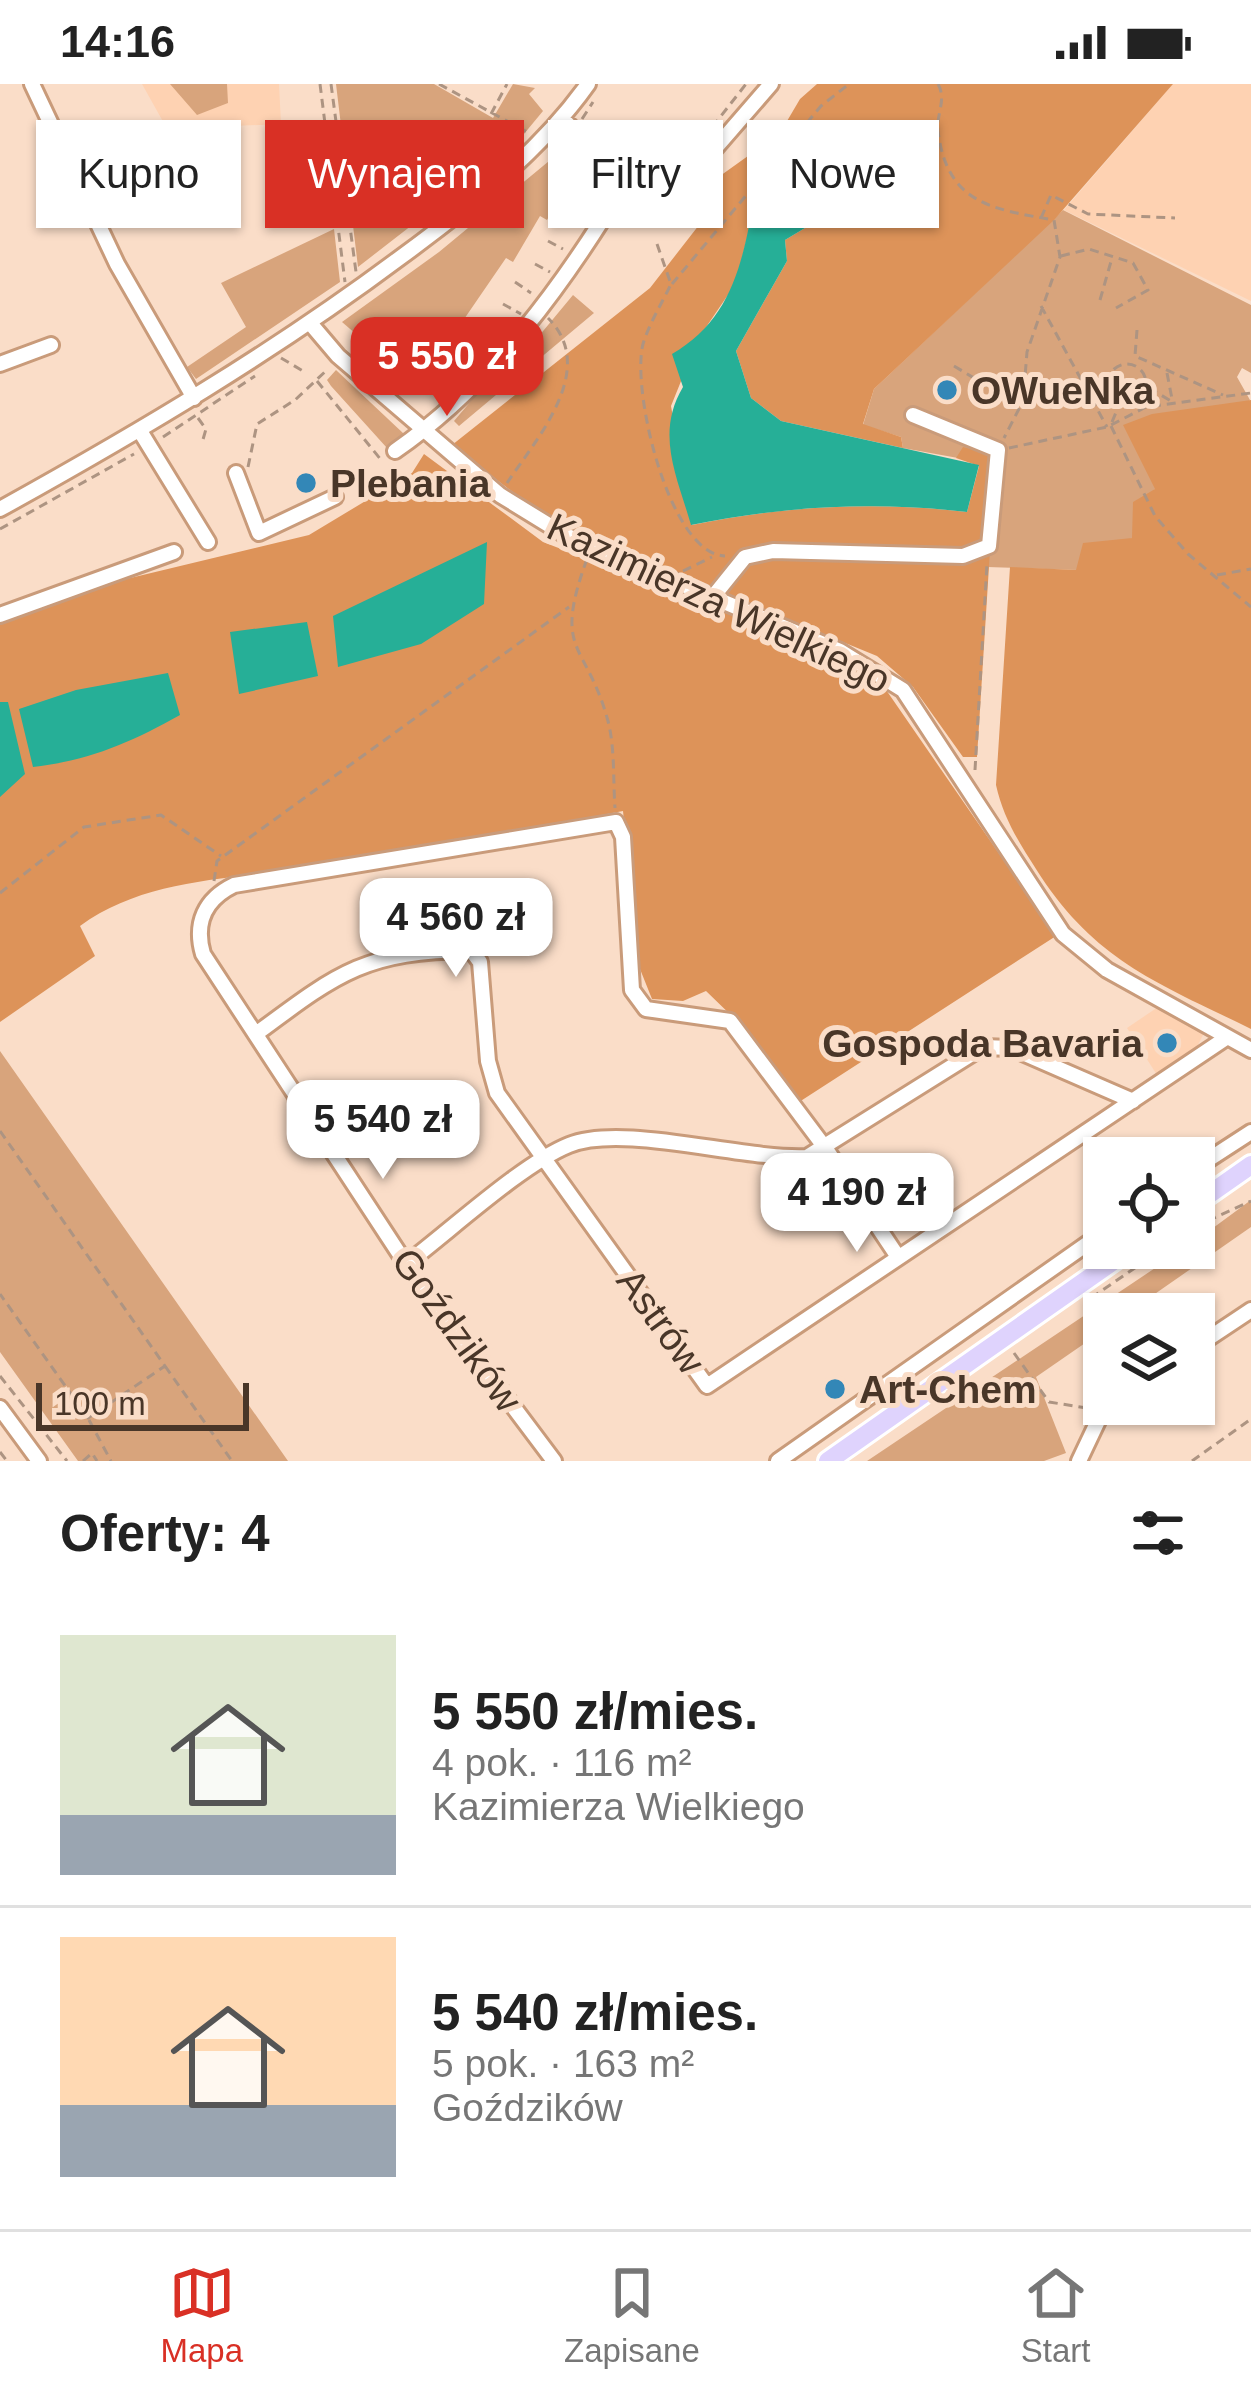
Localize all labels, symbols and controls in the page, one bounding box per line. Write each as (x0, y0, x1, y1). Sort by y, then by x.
text: 14:16 (60, 16, 175, 67)
chip: Kupno (36, 120, 241, 228)
chip: Wynajem (265, 120, 524, 228)
chip: Filtry (548, 120, 723, 228)
chip: Nowe (747, 120, 939, 228)
pin: 5 550 zł (323, 317, 571, 419)
text: 5 550 zł (378, 334, 516, 377)
place label: OWueNka (971, 369, 1155, 412)
marker: OWueNka (934, 377, 960, 403)
place label: Plebania (330, 462, 491, 505)
marker: Plebania (293, 470, 319, 496)
street label: Kazimierza Wielkiego (541, 505, 897, 701)
pin: 4 560 zł (332, 878, 580, 980)
text: 4 560 zł (387, 895, 525, 938)
place label: Gospoda Bavaria (822, 1022, 1143, 1065)
marker: Gospoda Bavaria (1154, 1030, 1180, 1056)
pin: 5 540 zł (259, 1080, 507, 1182)
text: 5 540 zł (314, 1097, 452, 1140)
map controls (1083, 1137, 1215, 1425)
button: locate (1083, 1137, 1215, 1269)
pin: 4 190 zł (733, 1153, 981, 1255)
text: 4 190 zł (788, 1170, 926, 1213)
street label: Goździków (384, 1240, 531, 1420)
street label: Astrów (609, 1260, 714, 1383)
button: layers (1083, 1293, 1215, 1425)
place label: Art-Chem (859, 1368, 1037, 1411)
marker: Art-Chem (822, 1376, 848, 1402)
scale bar (36, 1377, 249, 1430)
text: 100 m (54, 1385, 146, 1422)
icon: filters (1125, 1500, 1191, 1566)
text: Oferty: 4 (60, 1505, 270, 1562)
icon: home (156, 1683, 300, 1827)
text: 5 550 zł/mies. (432, 1683, 758, 1740)
text: 4 pok. · 116 m² (432, 1741, 691, 1784)
text: Kazimierza Wielkiego (432, 1785, 805, 1828)
text: 5 540 zł/mies. (432, 1984, 758, 2041)
icon: home (156, 1985, 300, 2129)
text: 5 pok. · 163 m² (432, 2042, 694, 2085)
text: Goździków (432, 2086, 623, 2129)
tab: Mapa (160, 2260, 243, 2370)
tab: Zapisane (564, 2260, 700, 2370)
tab: Start (1021, 2260, 1090, 2370)

